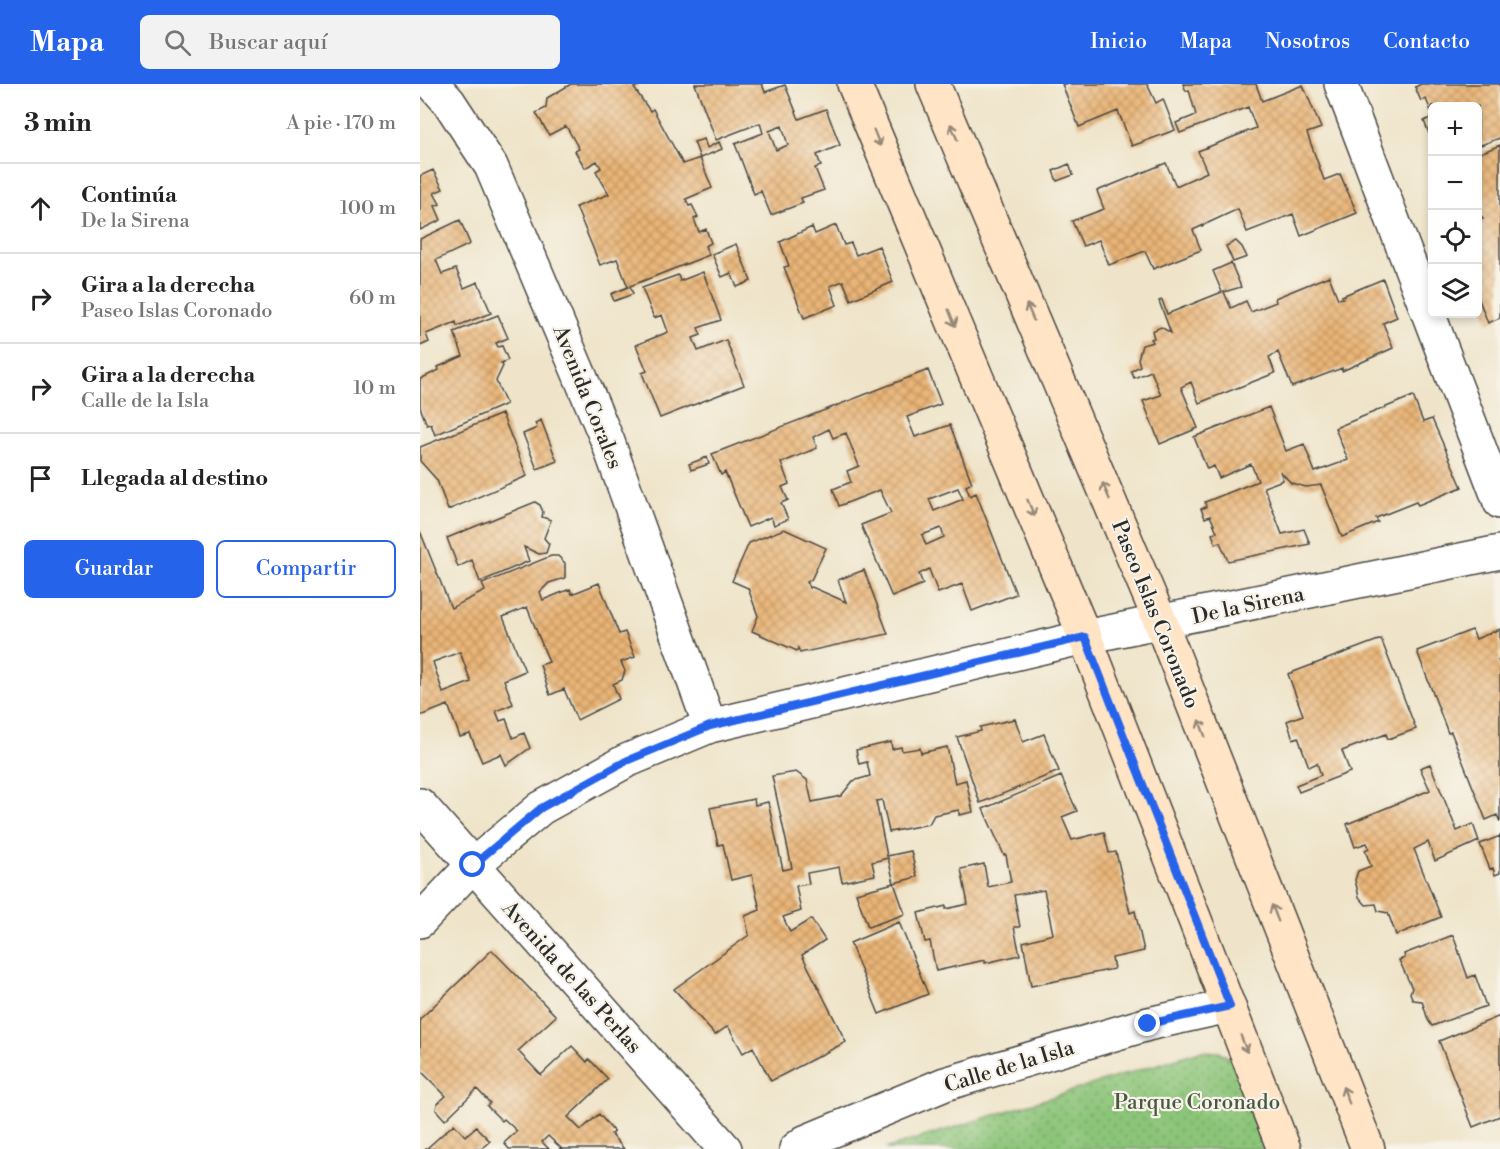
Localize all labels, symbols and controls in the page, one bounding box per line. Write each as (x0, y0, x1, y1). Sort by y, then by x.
search box (140, 15, 560, 69)
text: Mapa (30, 25, 104, 60)
icon: search (161, 26, 194, 59)
text: Buscar aquí (209, 29, 328, 56)
text: Inicio (1090, 29, 1147, 55)
text: Mapa (1180, 29, 1232, 55)
text: Nosotros (1265, 29, 1350, 55)
text: Contacto (1383, 29, 1470, 55)
map controls (1428, 102, 1482, 318)
button: + (1428, 102, 1482, 156)
text: 3 min (24, 107, 92, 139)
text: A pie · 170 m (286, 111, 396, 136)
one-way arrow (948, 123, 959, 142)
one-way arrow (872, 128, 883, 146)
button: − (1428, 156, 1482, 210)
text: Continúa (81, 182, 177, 209)
icon: ahead (24, 192, 57, 225)
text: 100 m (340, 196, 396, 221)
text: De la Sirena (81, 209, 190, 234)
button: locate (1428, 210, 1482, 264)
button: layers (1428, 264, 1482, 318)
text: Gira a la derecha (81, 272, 255, 299)
icon: right (24, 282, 57, 315)
text: 60 m (349, 286, 396, 311)
text: Paseo Islas Coronado (81, 299, 273, 324)
one-way arrow (1024, 303, 1035, 321)
one-way arrow (947, 308, 958, 326)
street label: Avenida Corales (546, 321, 628, 473)
text: Gira a la derecha (81, 362, 255, 389)
icon: right (24, 372, 57, 405)
text: 10 m (353, 376, 396, 401)
text: Calle de la Isla (81, 389, 209, 414)
icon: arrive (24, 462, 57, 495)
text: Llegada al destino (81, 465, 268, 492)
one-way arrow (1100, 483, 1111, 501)
one-way arrow (1026, 499, 1037, 517)
street label: Paseo Islas Coronado (1105, 516, 1205, 712)
button: Guardar (24, 540, 204, 598)
button: Compartir (216, 540, 396, 598)
street label: De la Sirena (1190, 581, 1307, 631)
one-way arrow (1196, 719, 1207, 738)
route start (459, 851, 485, 877)
street label: Avenida de las Perlas (495, 895, 647, 1059)
one-way arrow (1269, 904, 1280, 923)
route end (1134, 1010, 1160, 1036)
one-way arrow (1239, 1034, 1250, 1053)
street label: Calle de la Isla (941, 1035, 1078, 1099)
one-way arrow (1340, 1086, 1351, 1104)
park label: Parque Coronado (1114, 1090, 1280, 1116)

